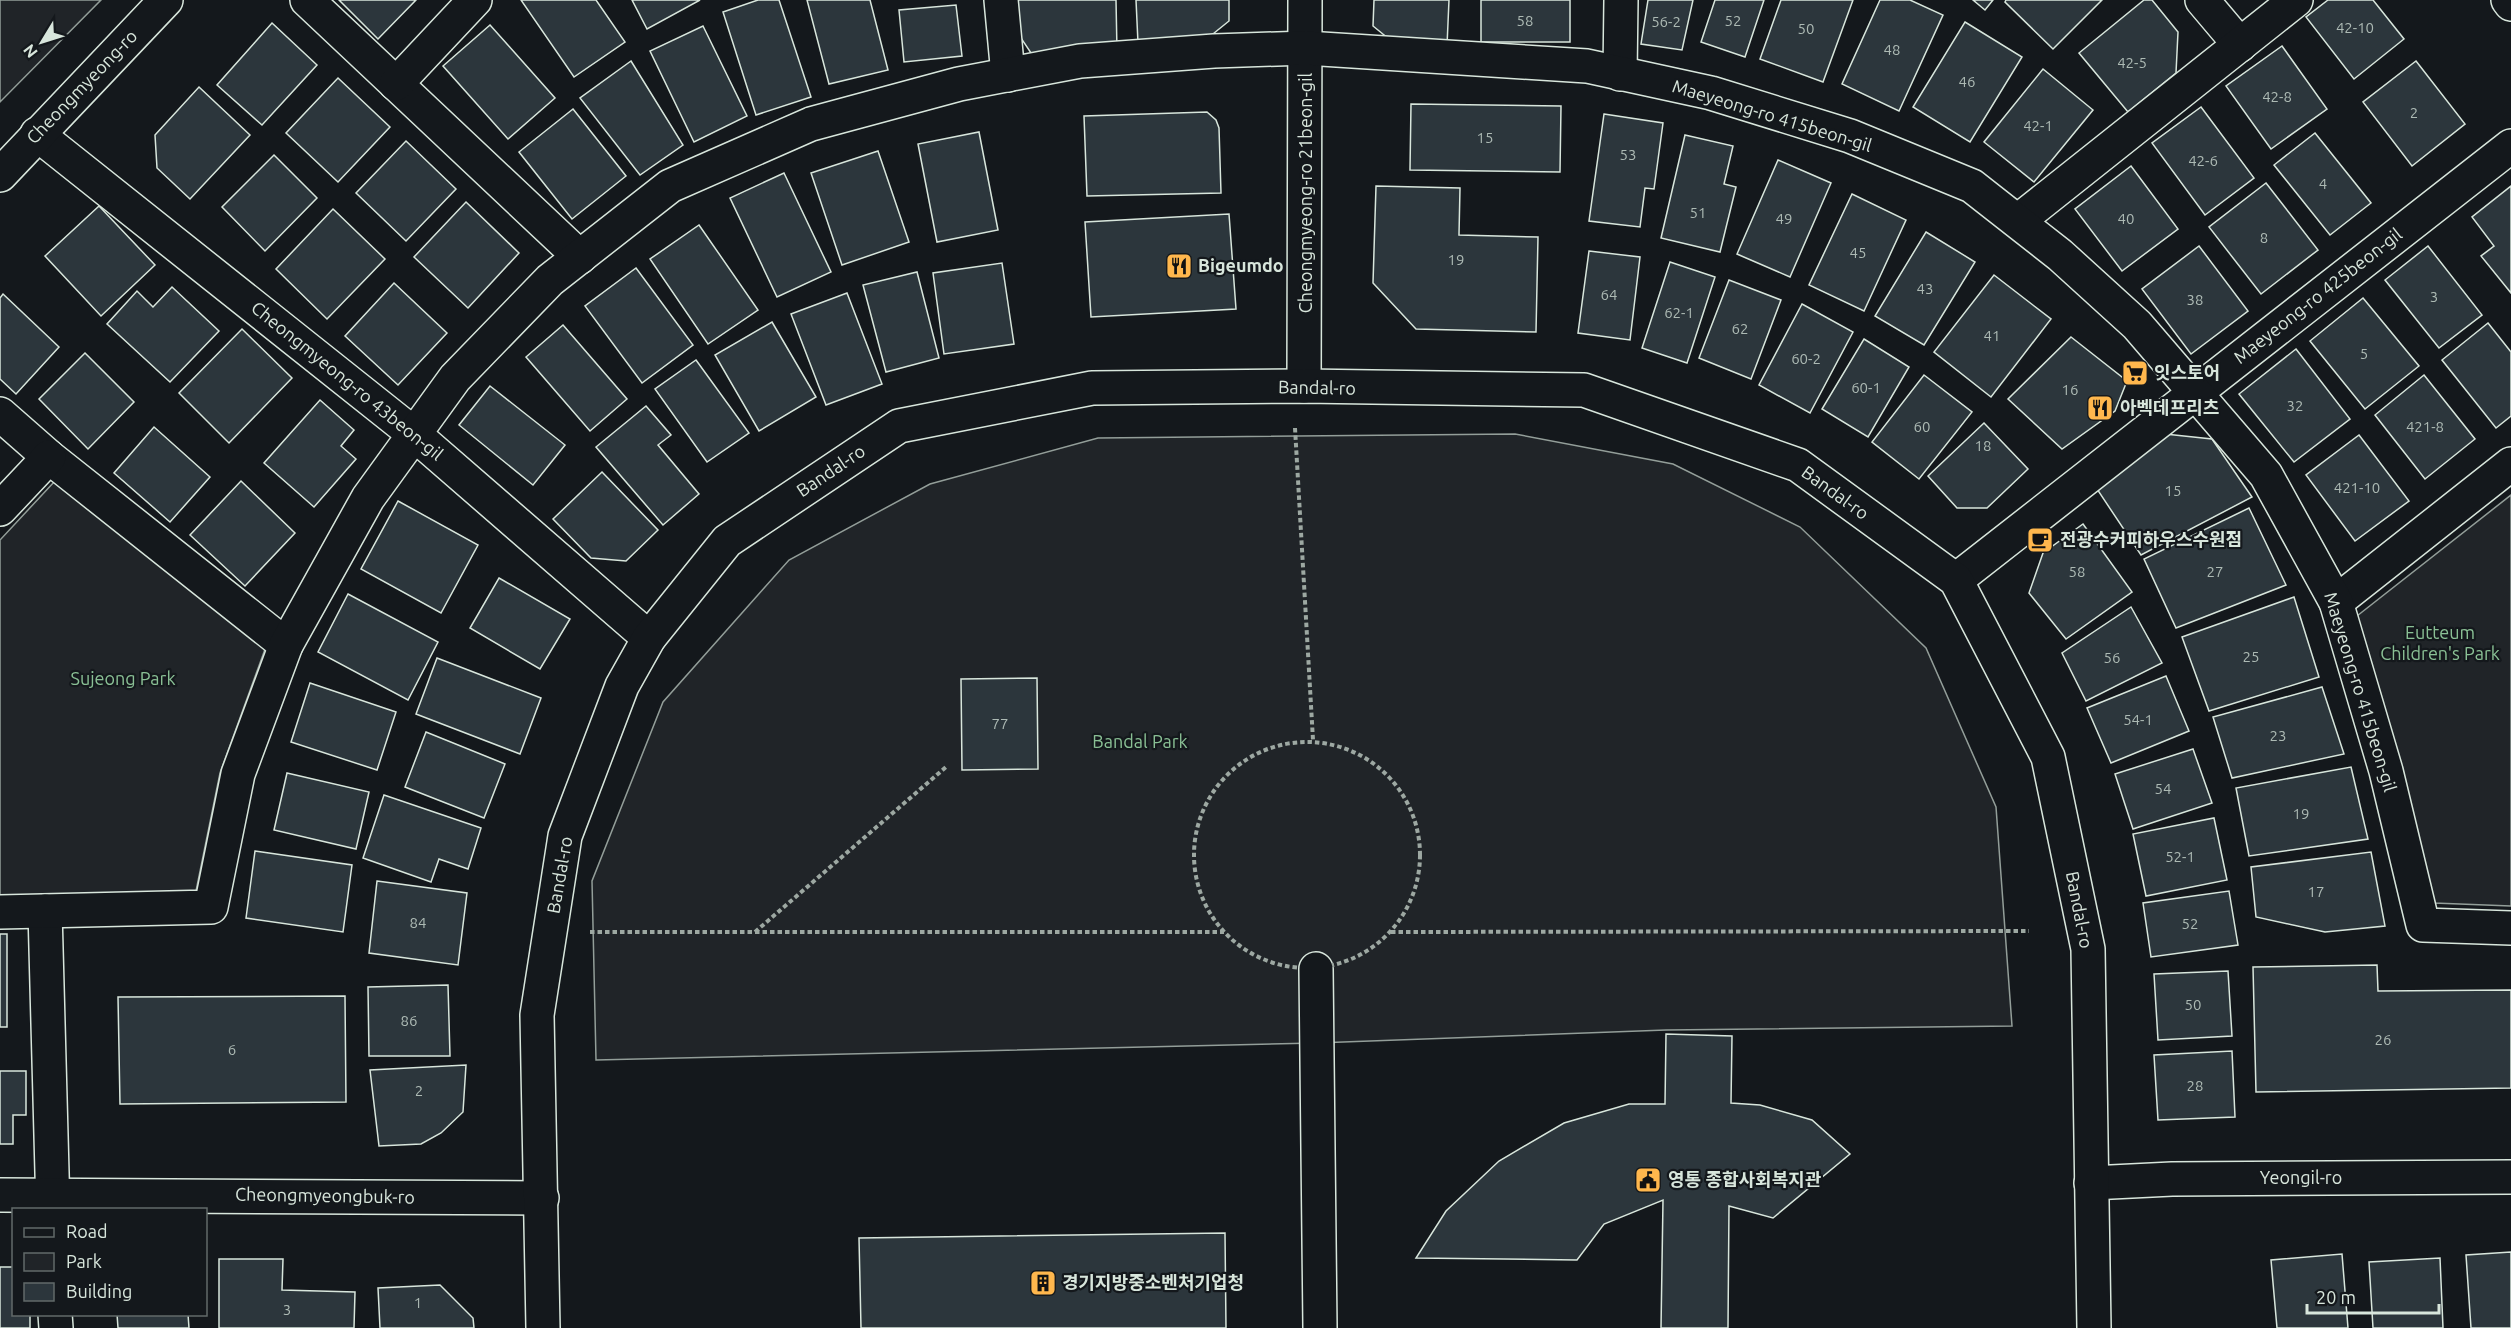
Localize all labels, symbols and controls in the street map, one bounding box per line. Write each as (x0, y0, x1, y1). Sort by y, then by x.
north arrow (12, 12, 72, 72)
house number: 58 (1517, 12, 1533, 29)
house number: 52 (1725, 12, 1741, 29)
house number: 56-2 (1651, 13, 1681, 30)
house number: 42-10 (2336, 19, 2374, 36)
house number: 50 (1798, 20, 1814, 37)
street label: Cheongmyeong-ro (22, 25, 141, 147)
text: N (19, 41, 41, 61)
house number: 48 (1884, 41, 1900, 58)
house number: 42-5 (2117, 54, 2147, 71)
street label: Cheongmyeong-ro 21beon-gil (1295, 72, 1315, 313)
house number: 46 (1959, 73, 1975, 90)
street label: Maeyeong-ro 415beon-gil (1670, 75, 1875, 155)
house number: 42-8 (2262, 88, 2292, 105)
house number: 2 (2410, 104, 2418, 121)
house number: 42-1 (2023, 117, 2053, 134)
house number: 15 (1477, 129, 1493, 146)
house number: 53 (1620, 146, 1636, 163)
house number: 42-6 (2188, 152, 2218, 169)
house number: 4 (2319, 175, 2327, 192)
house number: 51 (1690, 204, 1706, 221)
house number: 49 (1776, 210, 1792, 227)
house number: 40 (2118, 210, 2134, 227)
street label: Maeyeong-ro 425beon-gil (2230, 224, 2406, 368)
house number: 8 (2260, 229, 2268, 246)
house number: 45 (1850, 244, 1866, 261)
restaurant icon: Bigeumdo (1164, 251, 1194, 281)
house number: 19 (1448, 251, 1464, 268)
place label: Bigeumdo (1198, 255, 1284, 275)
house number: 43 (1917, 280, 1933, 297)
house number: 64 (1601, 286, 1617, 303)
house number: 3 (2430, 288, 2438, 305)
house number: 38 (2187, 291, 2203, 308)
street label: Cheongmyeong-ro 43beon-gil (248, 297, 448, 464)
house number: 62-1 (1664, 304, 1694, 321)
house number: 62 (1732, 320, 1748, 337)
house number: 41 (1984, 327, 2000, 344)
house number: 5 (2360, 345, 2368, 363)
house number: 60-2 (1791, 350, 1821, 367)
supermarket icon: 잇스토어 (2120, 358, 2150, 388)
place label: 잇스토어 (2154, 362, 2220, 382)
street label: Bandal-ro (1278, 376, 1356, 398)
house number: 60-1 (1851, 379, 1881, 396)
house number: 16 (2062, 381, 2078, 398)
restaurant icon: 아벡데프리츠 (2085, 393, 2115, 423)
place label: 아벡데프리츠 (2120, 397, 2219, 417)
house number: 32 (2287, 397, 2303, 414)
house number: 60 (1914, 418, 1930, 435)
house number: 421-8 (2406, 418, 2444, 435)
house number: 18 (1975, 437, 1991, 454)
street label: Bandal-ro (793, 440, 868, 500)
street label: Bandal-ro (1798, 461, 1873, 523)
house number: 421-10 (2334, 479, 2380, 496)
house number: 15 (2165, 482, 2181, 499)
cafe icon: 전광수커피하우스수원점 (2025, 525, 2055, 555)
place label: 전광수커피하우스수원점 (2060, 529, 2242, 549)
house number: 58 (2069, 563, 2085, 580)
house number: 27 (2207, 563, 2223, 580)
street label: Maeyeong-ro 415beon-gil (2321, 590, 2401, 794)
park label: Eutteum Children's Park (2380, 622, 2500, 663)
house number: 25 (2243, 648, 2259, 665)
house number: 56 (2104, 649, 2120, 666)
park label: Sujeong Park (70, 668, 176, 688)
house number: 54-1 (2123, 711, 2153, 728)
house number: 77 (992, 715, 1008, 732)
house number: 23 (2270, 727, 2286, 744)
park label: Bandal Park (1092, 731, 1188, 751)
house number: 54 (2155, 780, 2171, 797)
house number: 19 (2293, 805, 2309, 822)
street label: Bandal-ro (542, 835, 576, 915)
house number: 52-1 (2165, 848, 2195, 865)
street label: Bandal-ro (2063, 870, 2097, 950)
house number: 17 (2308, 883, 2324, 900)
house number: 84 (410, 914, 426, 931)
house number: 52 (2182, 915, 2198, 932)
house number: 50 (2185, 996, 2201, 1013)
house number: 86 (401, 1012, 417, 1029)
house number: 26 (2375, 1031, 2391, 1048)
house number: 6 (228, 1041, 236, 1058)
house number: 28 (2187, 1077, 2203, 1094)
house number: 2 (415, 1082, 423, 1099)
public building icon: 영통 종합사회복지관 (1633, 1165, 1663, 1195)
street label: Yeongil-ro (2260, 1167, 2342, 1187)
place label: 영통 종합사회복지관 (1668, 1169, 1822, 1189)
street label: Cheongmyeongbuk-ro (235, 1183, 415, 1207)
legend (12, 1208, 207, 1316)
text: Road (66, 1221, 108, 1241)
text: Park (66, 1251, 102, 1271)
building icon: 경기지방중소벤처기업청 (1028, 1268, 1058, 1298)
place label: 경기지방중소벤처기업청 (1062, 1272, 1244, 1292)
scale bar (2307, 1277, 2439, 1315)
text: Building (66, 1281, 132, 1301)
text: 20 m (2316, 1287, 2356, 1307)
house number: 1 (414, 1294, 422, 1311)
house number: 3 (283, 1301, 291, 1318)

